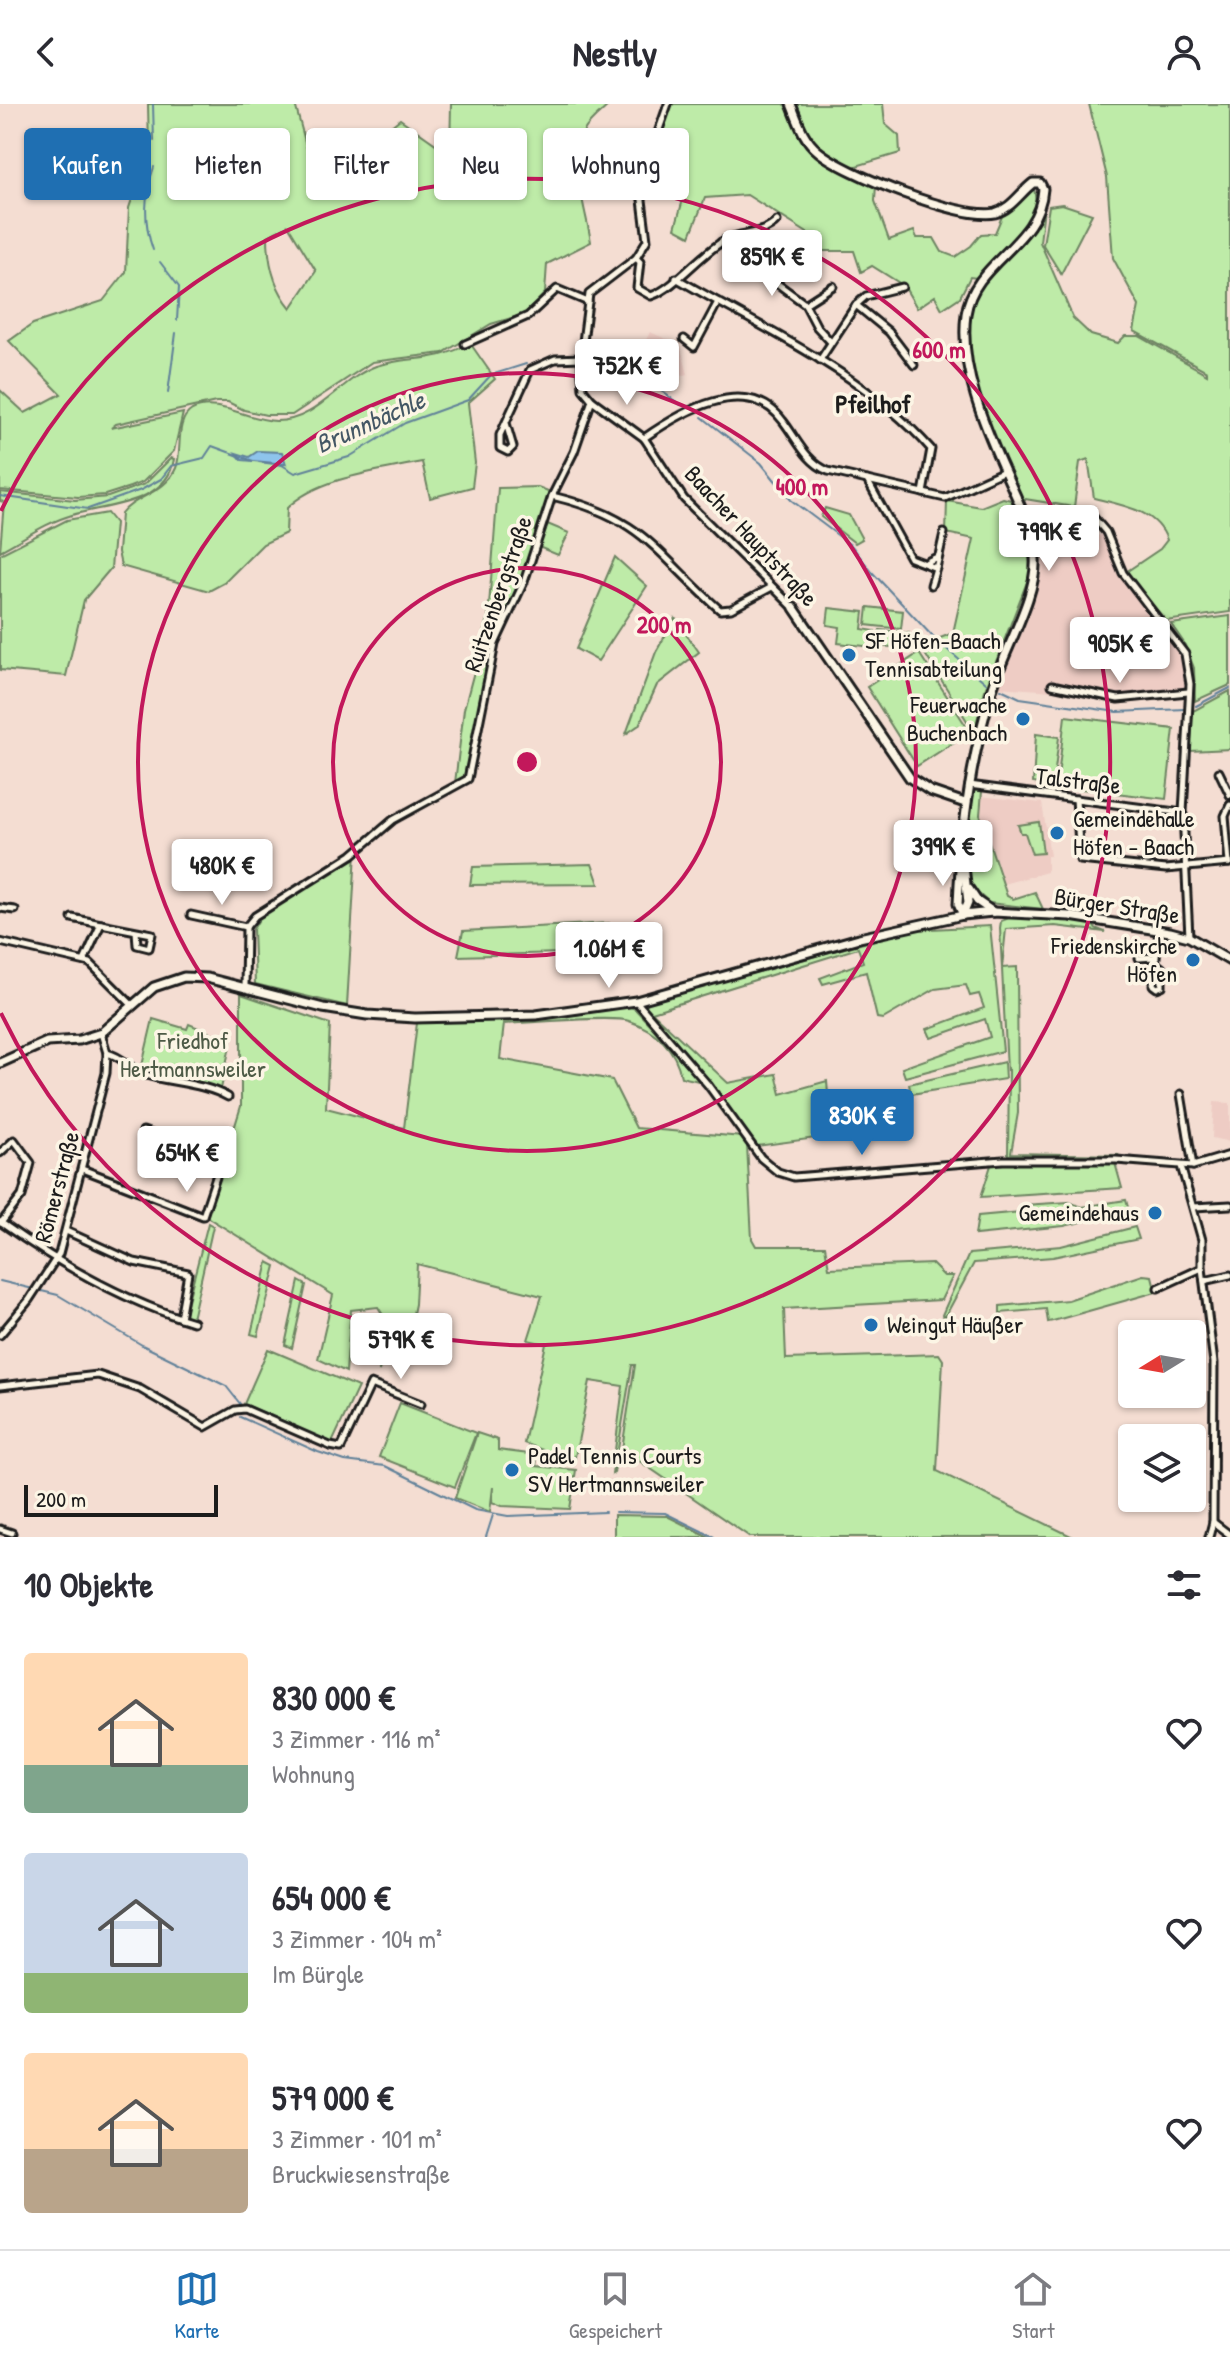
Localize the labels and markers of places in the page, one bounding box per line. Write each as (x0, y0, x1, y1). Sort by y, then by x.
pin: 859K € (707, 230, 837, 298)
pin: 752K € (562, 339, 692, 407)
pin: 799K € (984, 505, 1114, 573)
pin: 905K € (1055, 617, 1185, 685)
place label: SF Höfen-Baach Tennisabteilung (865, 624, 1002, 684)
marker: SF Höfen-Baach Tennisabteilung (840, 646, 858, 664)
place label: Feuerwache Buchenbach (907, 688, 1007, 748)
marker: Feuerwache Buchenbach (1014, 710, 1032, 728)
centre of rings (513, 748, 541, 776)
place label: Gemeindehalle Höfen - Baach (1073, 802, 1195, 862)
pin: 399K € (878, 820, 1008, 888)
marker: Gemeindehalle Höfen - Baach (1048, 824, 1066, 842)
pin: 480K € (157, 839, 287, 907)
pin: 1.06M € (535, 922, 683, 990)
place label: Friedenskirche Höfen (1050, 929, 1177, 989)
marker: Friedenskirche Höfen (1184, 951, 1202, 969)
pin: 830K € (797, 1089, 927, 1157)
pin: 654K € (122, 1126, 252, 1194)
place label: Gemeindehaus (1019, 1196, 1139, 1228)
marker: Gemeindehaus (1146, 1204, 1164, 1222)
place label: Weingut Häußer (887, 1308, 1023, 1340)
pin: 579K € (336, 1313, 466, 1381)
marker: Weingut Häußer (862, 1316, 880, 1334)
place label: Padel Tennis Courts SV Hertmannsweiler (528, 1439, 704, 1499)
marker: Padel Tennis Courts SV Hertmannsweiler (503, 1461, 521, 1479)

